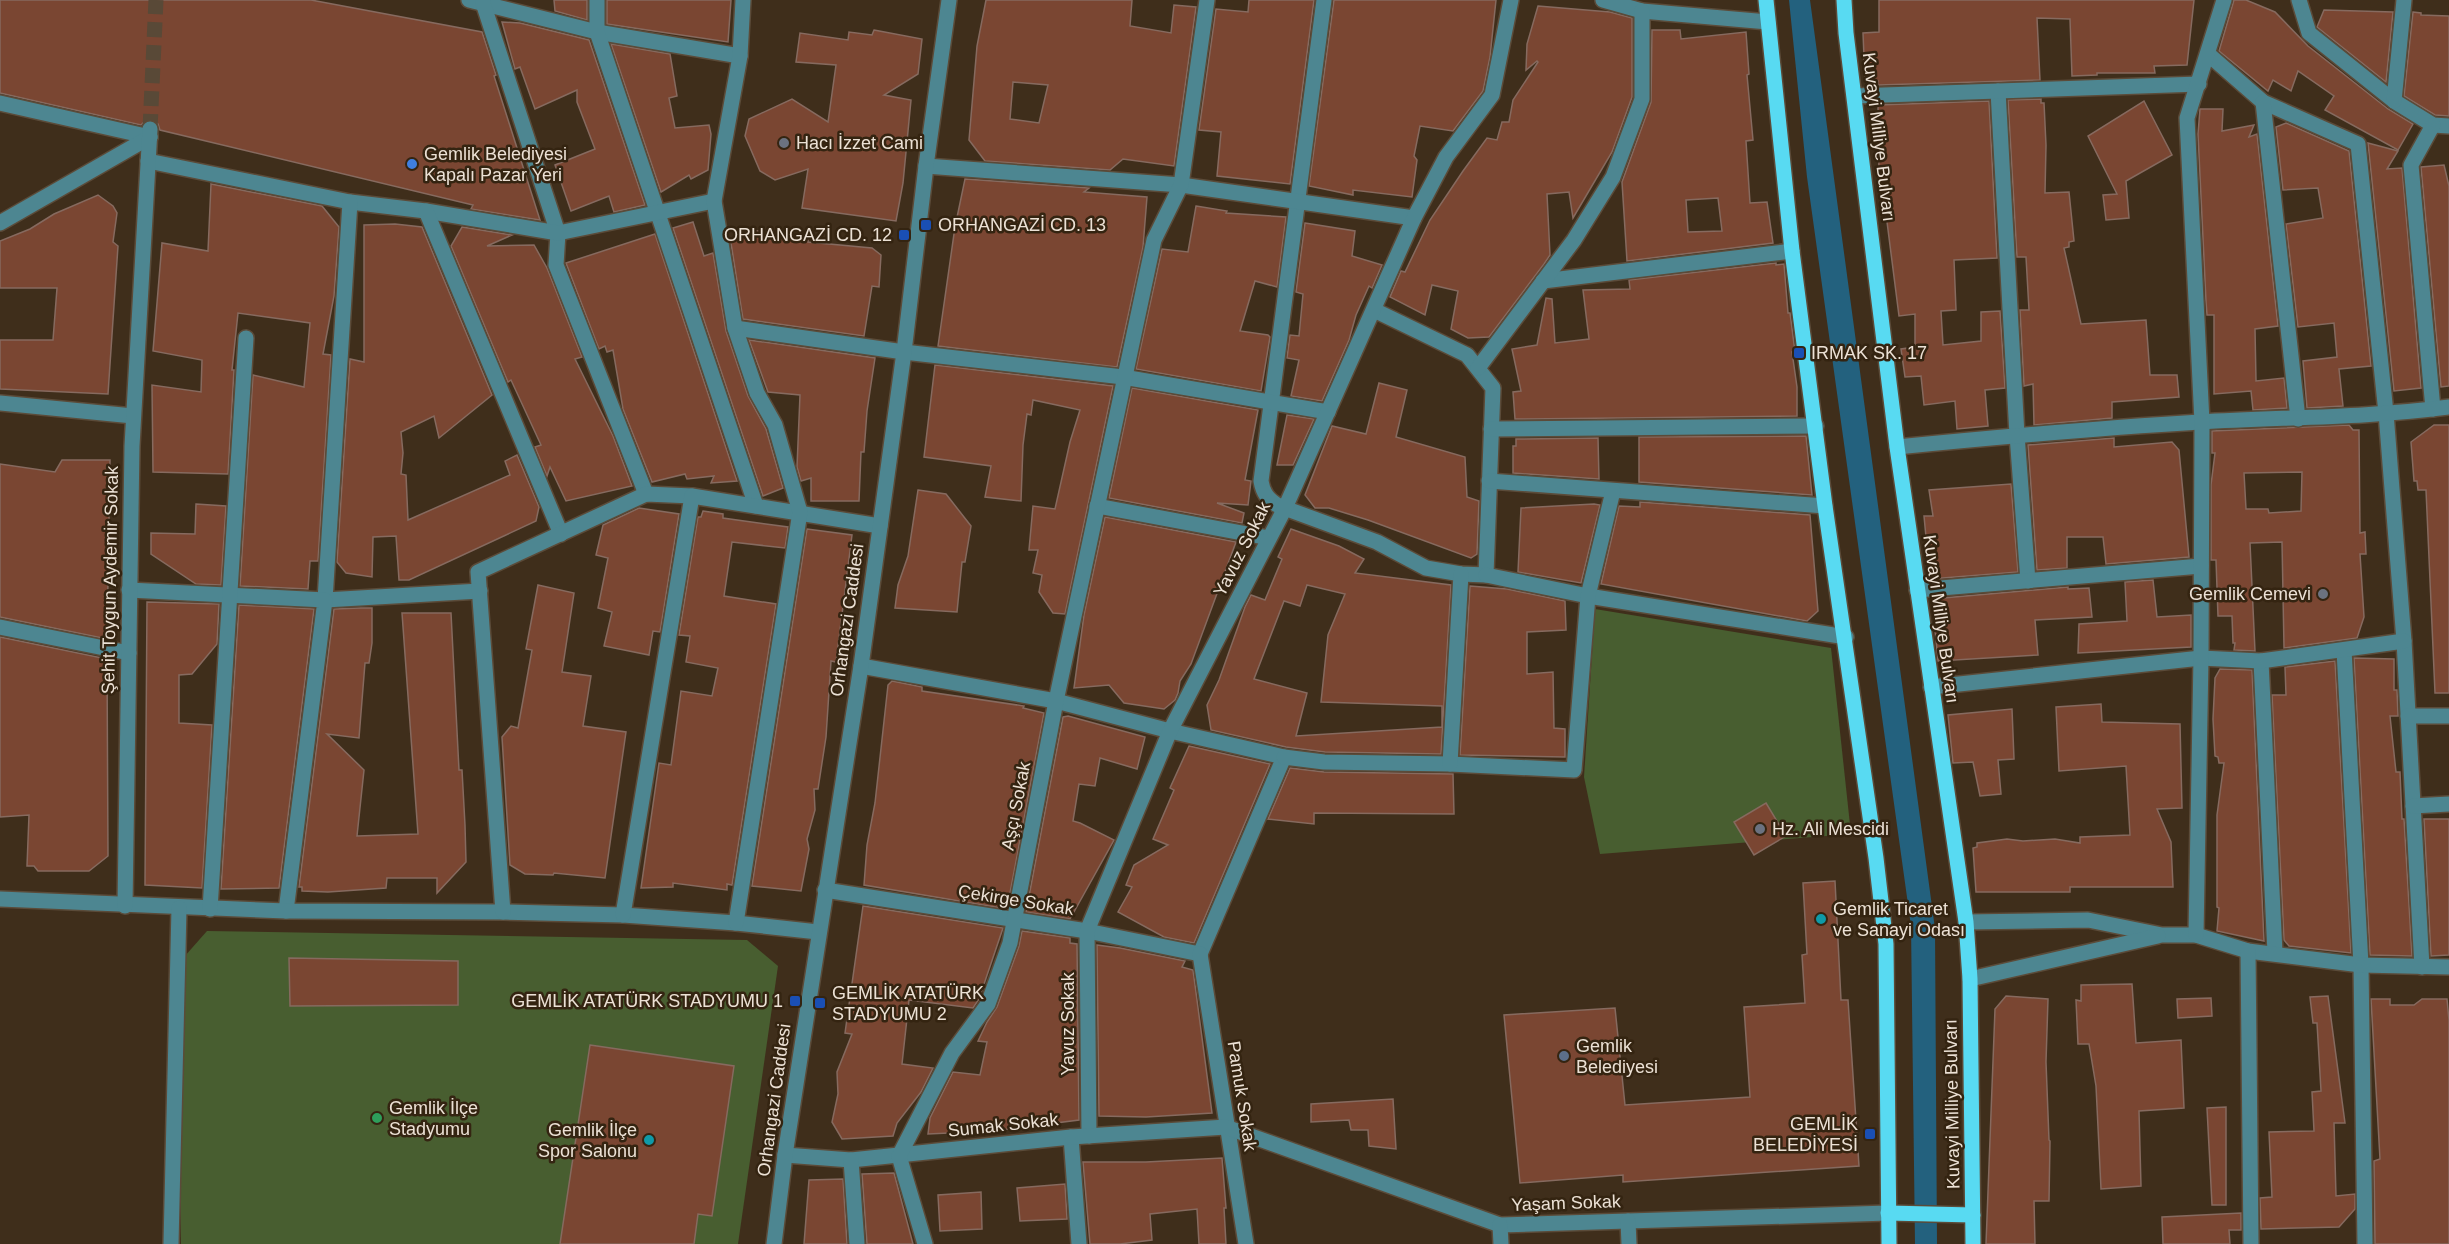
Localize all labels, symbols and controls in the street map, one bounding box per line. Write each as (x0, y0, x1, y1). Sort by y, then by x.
street label: Kuvayi Milliye Bulvarı (1859, 51, 1899, 223)
place label: Hacı İzzet Cami (796, 133, 923, 153)
marker: Hacı İzzet Cami (777, 136, 791, 150)
place label: Gemlik Belediyesi Kapalı Pazar Yeri (424, 144, 567, 185)
marker: Gemlik Belediyesi Kapalı Pazar Yeri (405, 157, 419, 171)
place label: ORHANGAZİ CD. 13 (938, 215, 1106, 235)
marker: ORHANGAZİ CD. 13 (919, 218, 933, 232)
place label: ORHANGAZİ CD. 12 (724, 225, 892, 245)
marker: ORHANGAZİ CD. 12 (897, 228, 911, 242)
place label: IRMAK SK. 17 (1811, 343, 1927, 363)
marker: IRMAK SK. 17 (1792, 346, 1806, 360)
street label: Şehit Toygun Aydemir Sokak (98, 465, 122, 694)
street label: Yavuz Sokak (1210, 497, 1275, 600)
street label: Kuvayi Milliye Bulvarı (1919, 533, 1963, 705)
street label: Orhangazi Caddesi (826, 542, 868, 698)
place label: Gemlik Cemevi (2189, 584, 2311, 604)
marker: Gemlik Cemevi (2316, 587, 2330, 601)
street label: Aşçı Sokak (998, 759, 1035, 852)
place label: Hz. Ali Mescidi (1772, 819, 1889, 839)
marker: Hz. Ali Mescidi (1753, 822, 1767, 836)
street label: Çekirge Sokak (957, 881, 1076, 919)
place label: Gemlik Ticaret ve Sanayi Odası (1833, 899, 1965, 940)
marker: Gemlik Ticaret ve Sanayi Odası (1814, 912, 1828, 926)
street label: Yavuz Sokak (1058, 971, 1078, 1076)
place label: GEMLİK ATATÜRK STADYUMU 2 (832, 983, 984, 1024)
place label: GEMLİK ATATÜRK STADYUMU 1 (511, 991, 783, 1011)
marker: GEMLİK ATATÜRK STADYUMU 1 (788, 994, 802, 1008)
marker: GEMLİK ATATÜRK STADYUMU 2 (813, 996, 827, 1010)
street label: Kuvayi Milliye Bulvarı (1941, 1019, 1963, 1189)
street label: Orhangazi Caddesi (753, 1022, 795, 1178)
place label: Gemlik Belediyesi (1576, 1036, 1658, 1077)
street label: Pamuk Sokak (1223, 1040, 1261, 1153)
marker: Gemlik Belediyesi (1557, 1049, 1571, 1063)
place label: Gemlik İlçe Stadyumu (389, 1098, 478, 1139)
street label: Sumak Sokak (947, 1109, 1060, 1141)
marker: Gemlik İlçe Stadyumu (370, 1111, 384, 1125)
place label: GEMLİK BELEDİYESİ (1753, 1114, 1858, 1155)
place label: Gemlik İlçe Spor Salonu (538, 1120, 637, 1161)
marker: GEMLİK BELEDİYESİ (1863, 1127, 1877, 1141)
marker: Gemlik İlçe Spor Salonu (642, 1133, 656, 1147)
street label: Yaşam Sokak (1511, 1191, 1622, 1215)

